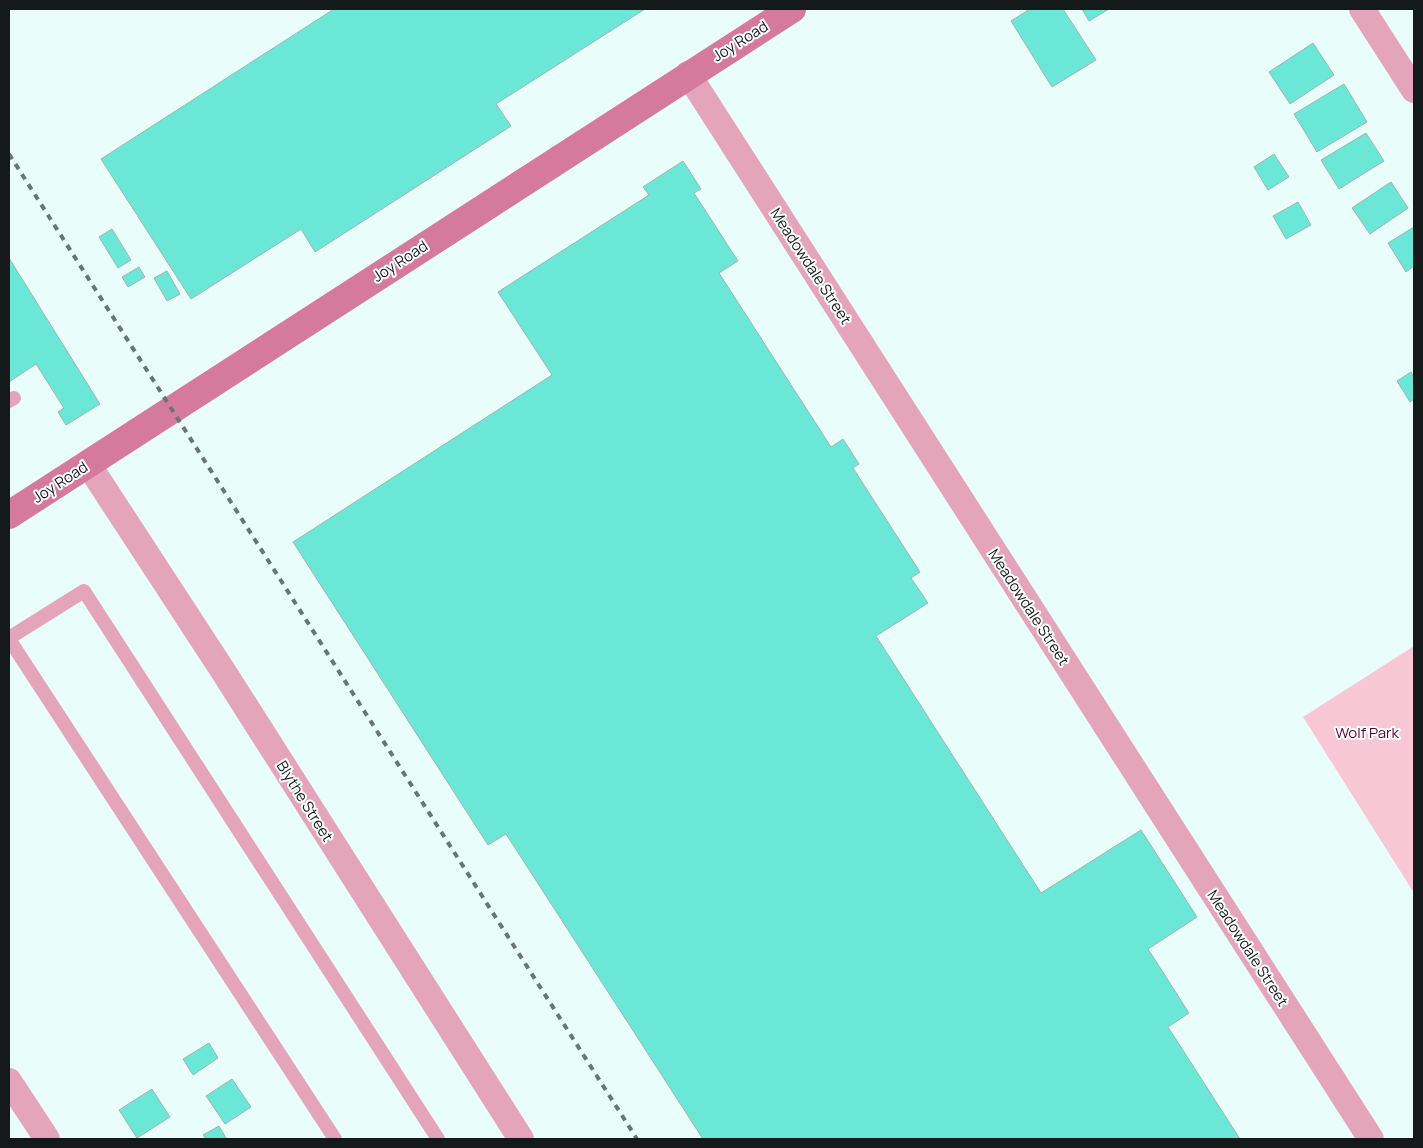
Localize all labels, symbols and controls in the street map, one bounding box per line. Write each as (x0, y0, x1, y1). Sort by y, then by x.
street label: Joy Road (708, 16, 772, 66)
street label: Meadowdale Street (765, 204, 857, 328)
street label: Joy Road (368, 235, 432, 287)
street label: Joy Road (28, 456, 92, 508)
street label: Meadowdale Street (983, 545, 1075, 669)
park label: Wolf Park (1335, 722, 1399, 743)
street label: Blythe Street (272, 756, 338, 846)
street label: Meadowdale Street (1202, 886, 1294, 1010)

